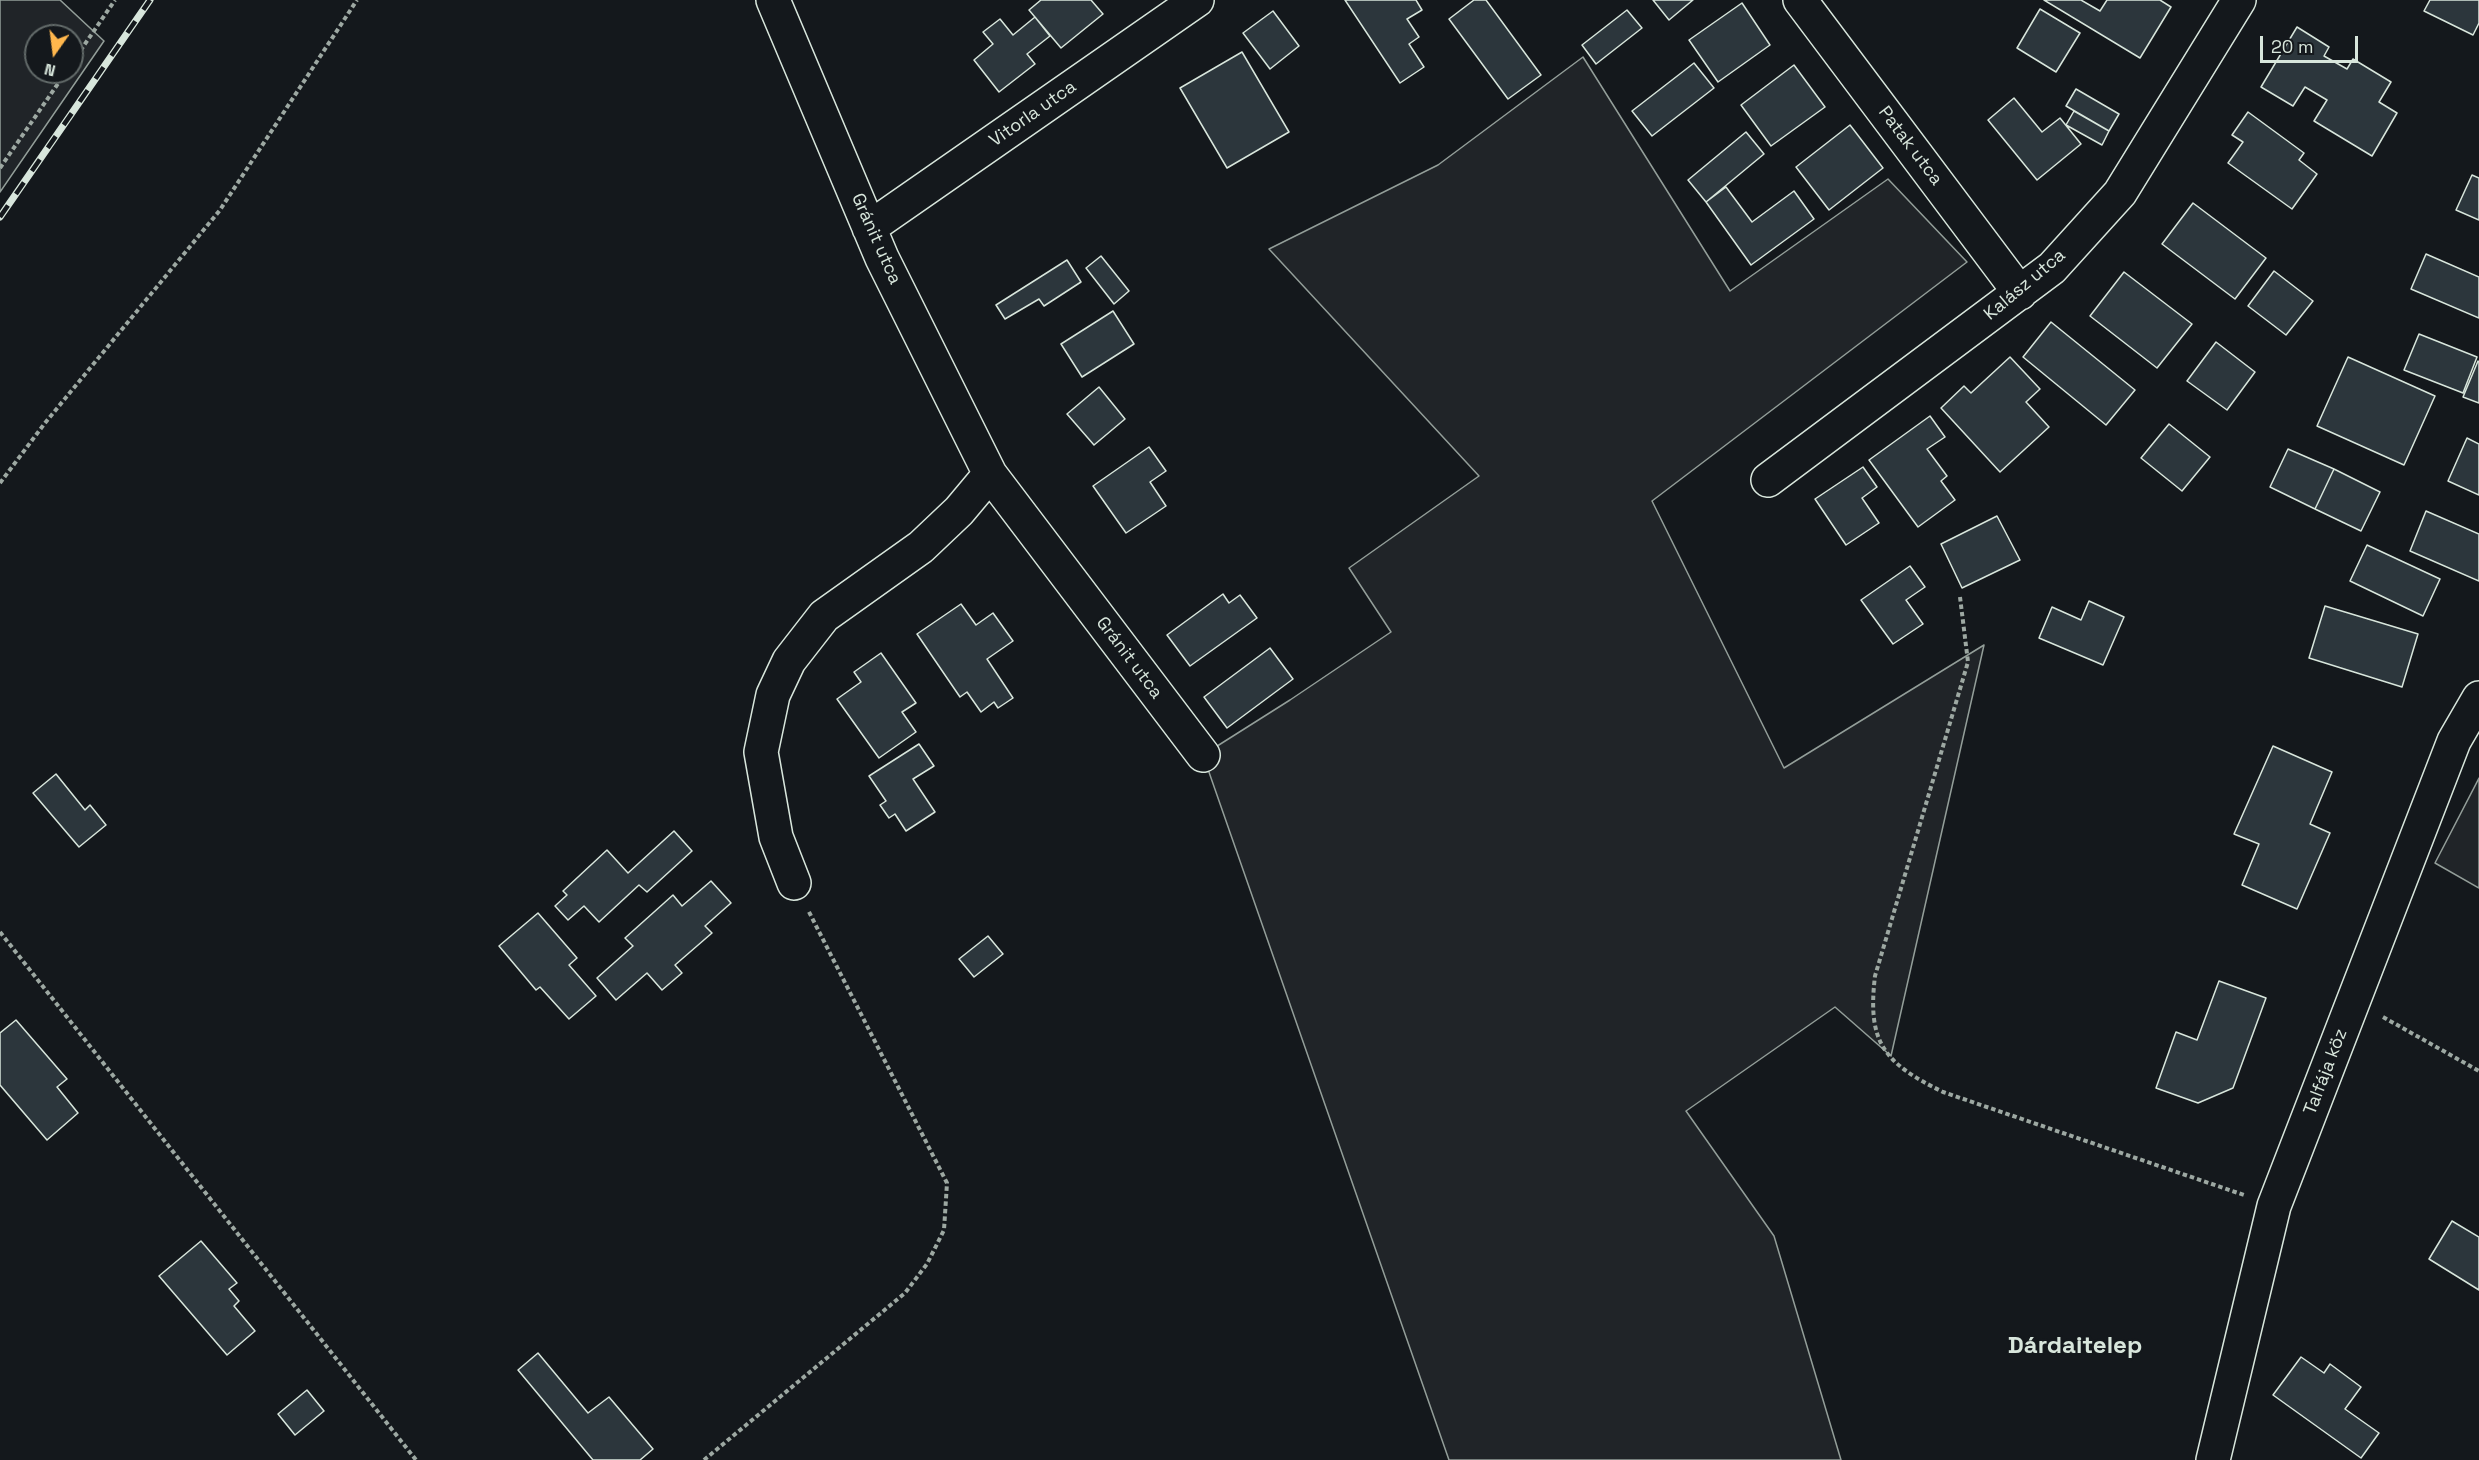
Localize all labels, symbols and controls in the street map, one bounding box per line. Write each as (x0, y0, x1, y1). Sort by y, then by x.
north arrow (24, 24, 84, 84)
scale bar (2263, 24, 2360, 62)
text: 20 m (2271, 35, 2314, 58)
text: N (42, 59, 58, 81)
street label: Vitorla utca (985, 76, 1081, 152)
street label: Patak utca (1873, 102, 1947, 190)
street label: Gránit utca (846, 190, 906, 288)
street label: Kalász utca (1980, 245, 2070, 325)
street label: Gránit utca (1091, 613, 1167, 703)
street label: Talfája köz (2300, 1026, 2352, 1118)
district label: Dárdaitelep (2008, 1332, 2142, 1360)

